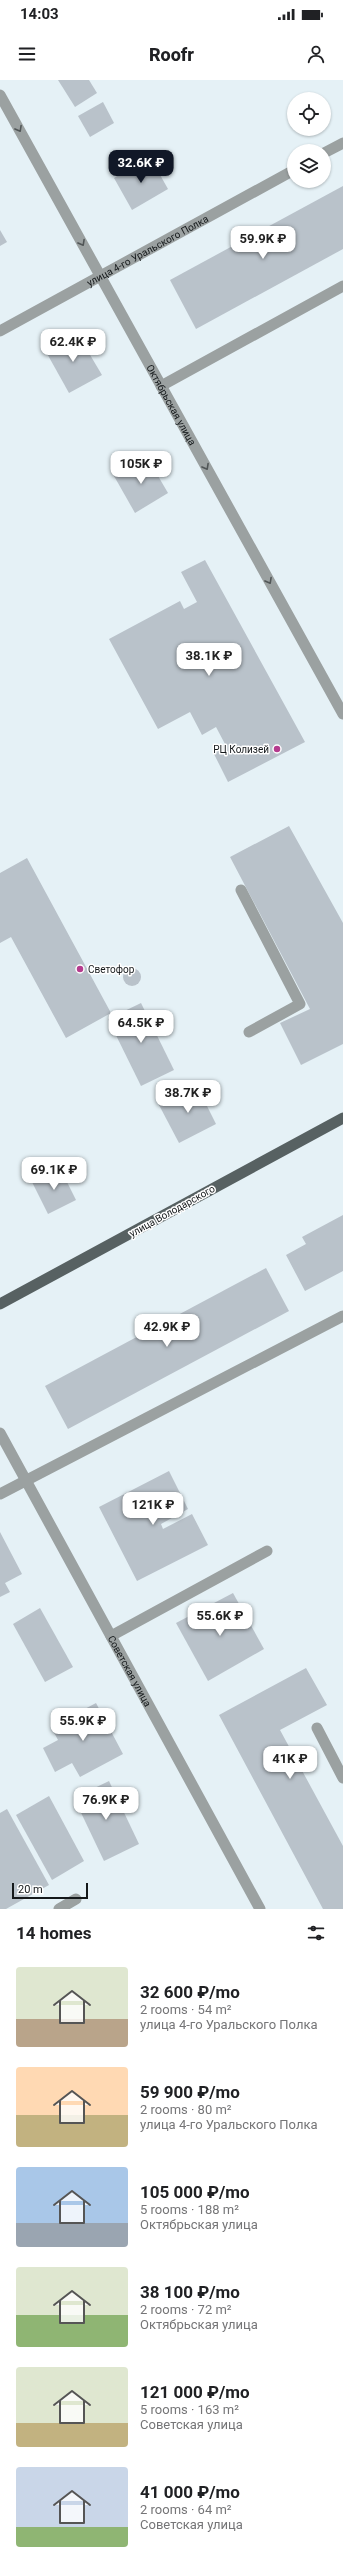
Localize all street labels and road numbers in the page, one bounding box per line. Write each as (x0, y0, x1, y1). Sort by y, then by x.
street label: улица 4-го Уральского Полка (85, 213, 210, 288)
street label: Октябрьская улица (145, 362, 198, 447)
street label: улица Володарского (127, 1183, 217, 1239)
street label: Советская улица (106, 1633, 154, 1708)

